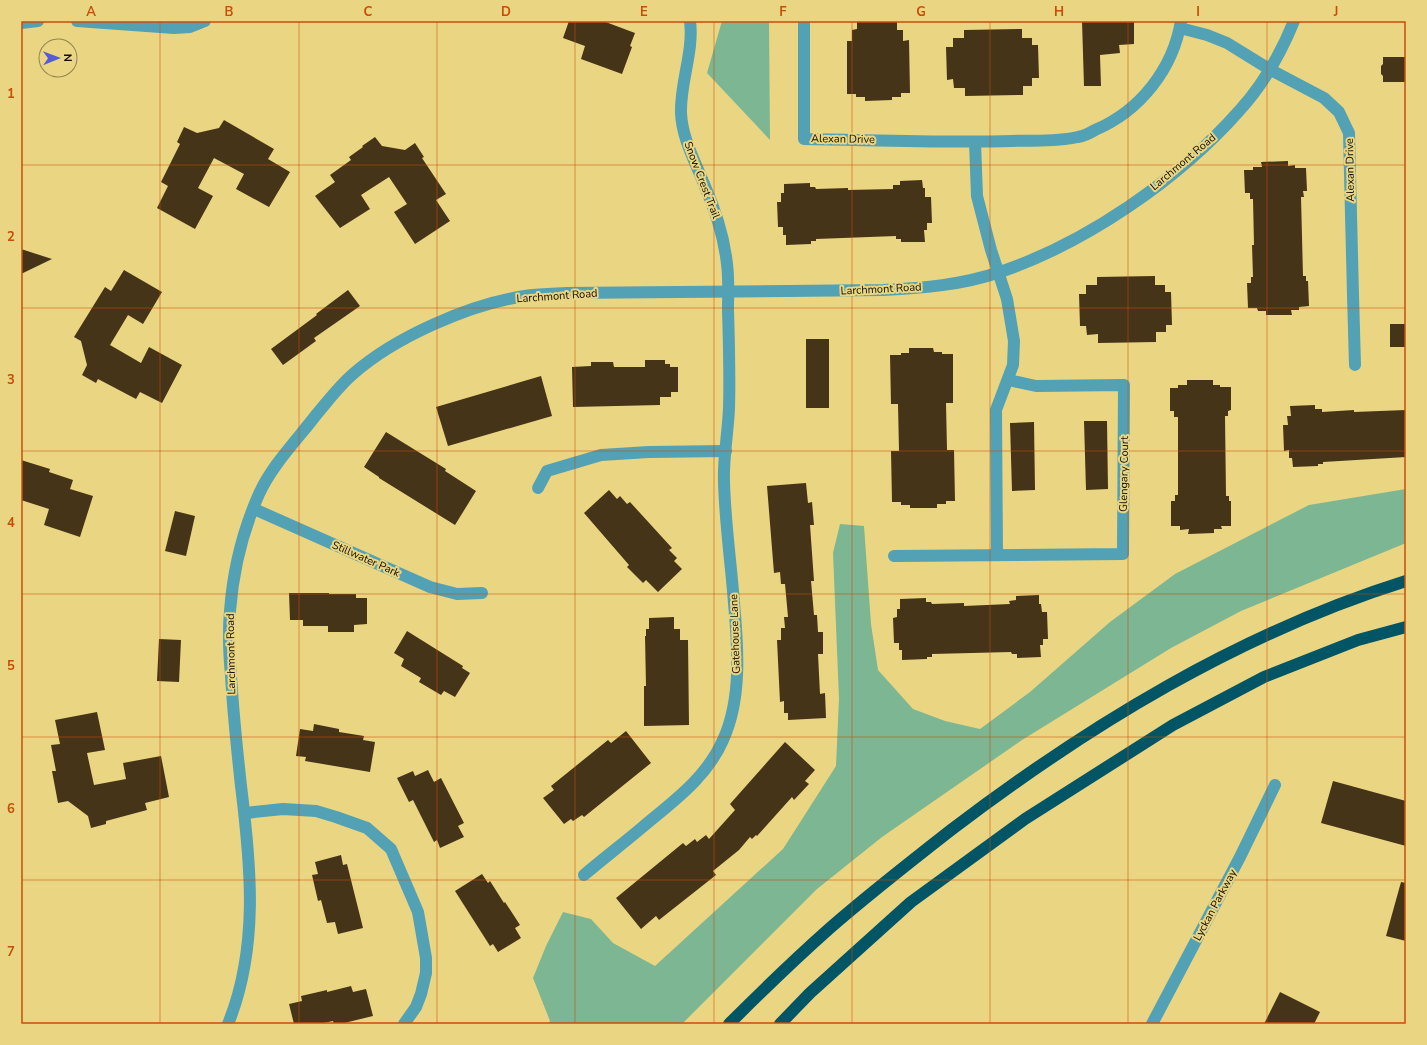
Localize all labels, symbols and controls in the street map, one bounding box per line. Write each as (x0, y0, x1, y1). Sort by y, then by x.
text: A (86, 3, 96, 21)
text: B (225, 3, 234, 21)
text: C (364, 3, 373, 21)
text: D (501, 3, 511, 21)
text: E (640, 3, 648, 21)
text: F (779, 3, 787, 21)
text: G (916, 3, 926, 21)
text: H (1054, 3, 1064, 21)
text: I (1196, 3, 1200, 21)
text: J (1333, 3, 1338, 21)
north arrow (38, 38, 78, 78)
text: N (60, 54, 75, 62)
text: 1 (7, 85, 15, 103)
street label: Larchmont Road (1147, 130, 1219, 194)
street label: Alexan Drive (811, 131, 875, 147)
street label: Alexan Drive (1342, 138, 1358, 202)
street label: Snow Crest Trail (680, 139, 724, 221)
text: 2 (7, 228, 15, 246)
street label: Larchmont Road (840, 279, 922, 299)
street label: Larchmont Road (516, 286, 598, 306)
text: 3 (7, 371, 15, 389)
street label: Glengary Court (1116, 436, 1132, 512)
text: 4 (7, 514, 15, 532)
street label: Stillwater Park (330, 537, 403, 581)
street label: Gatehouse Lane (726, 594, 744, 674)
street label: Larchmont Road (223, 613, 239, 695)
text: 5 (7, 657, 15, 675)
text: 6 (7, 800, 15, 818)
street label: Lyckan Parkway (1190, 866, 1240, 943)
text: 7 (7, 943, 15, 961)

